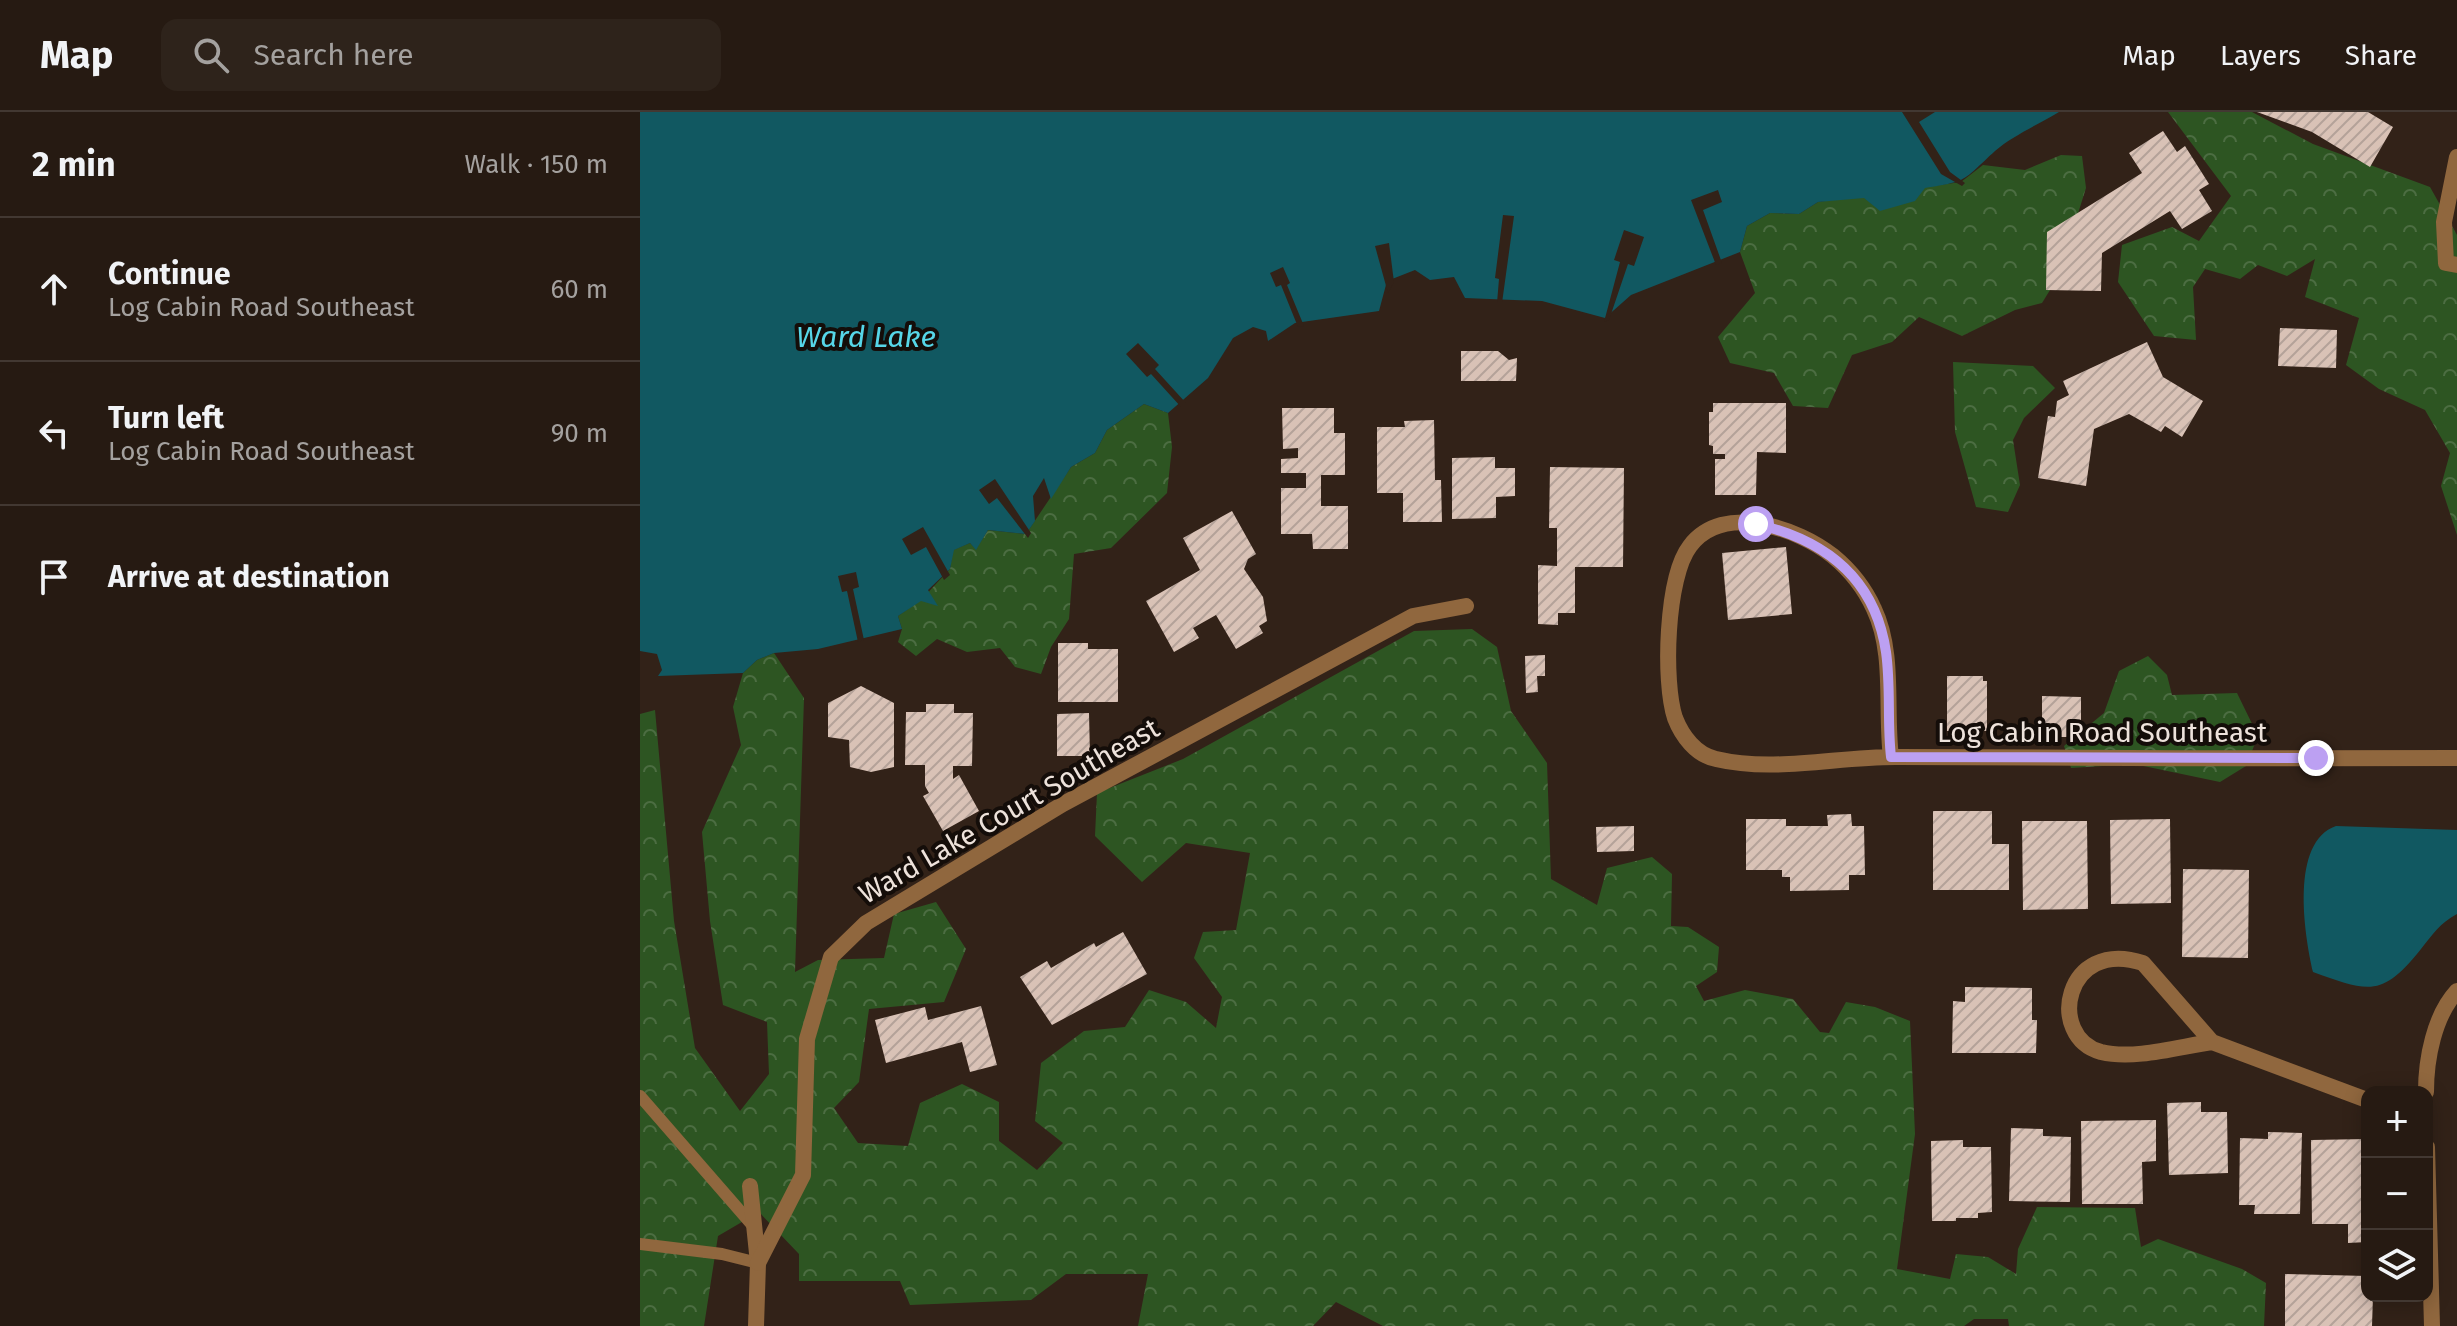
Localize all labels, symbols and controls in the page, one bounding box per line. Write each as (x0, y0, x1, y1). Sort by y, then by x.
search box (161, 19, 721, 91)
text: Map (40, 32, 113, 78)
icon: search (189, 33, 233, 77)
text: Search here (253, 37, 414, 73)
text: Map (2122, 39, 2176, 72)
text: Layers (2220, 39, 2301, 72)
text: Share (2345, 39, 2417, 72)
text: 2 min (32, 144, 116, 185)
text: Walk · 150 m (465, 149, 608, 180)
text: Continue (108, 256, 231, 292)
icon: ahead (32, 267, 76, 311)
text: 60 m (550, 274, 608, 305)
text: Log Cabin Road Southeast (108, 292, 415, 323)
water label: Ward Lake (796, 319, 936, 355)
text: Turn left (108, 400, 224, 436)
icon: left (32, 411, 76, 455)
text: 90 m (551, 418, 608, 449)
text: Log Cabin Road Southeast (108, 436, 415, 467)
route start (1738, 506, 1774, 542)
icon: arrive (32, 555, 76, 599)
text: Arrive at destination (108, 559, 390, 595)
street label: Ward Lake Court Southeast (853, 711, 1166, 911)
street label: Log Cabin Road Southeast (1937, 716, 2268, 749)
route end (2298, 740, 2334, 776)
map controls (2361, 1086, 2433, 1302)
button: + (2361, 1086, 2433, 1158)
button: − (2361, 1158, 2433, 1230)
button: layers (2361, 1230, 2433, 1302)

